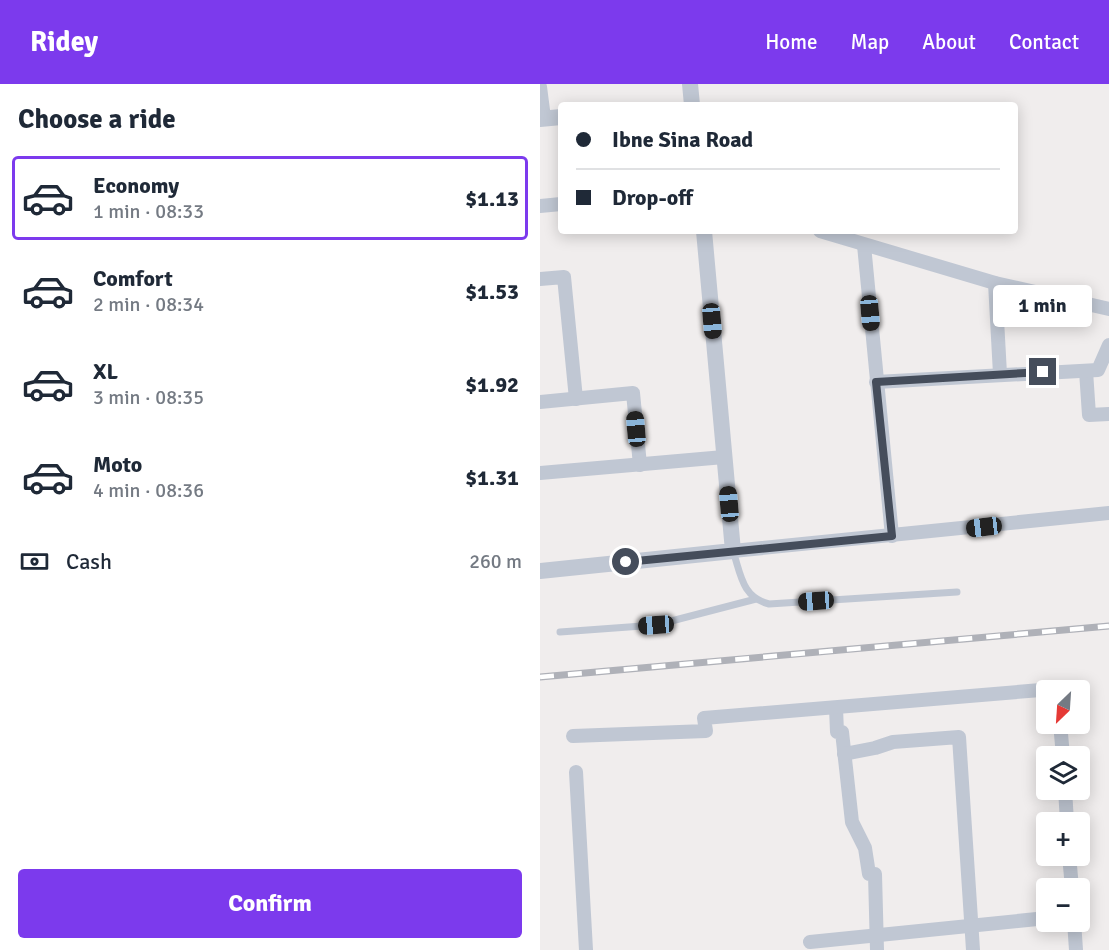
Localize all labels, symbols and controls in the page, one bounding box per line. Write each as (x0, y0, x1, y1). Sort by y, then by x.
text: Ridey (30, 25, 98, 59)
text: Home (765, 29, 818, 55)
text: Map (851, 29, 889, 55)
text: About (922, 29, 976, 55)
text: Contact (1009, 29, 1079, 55)
text: Choose a ride (18, 103, 176, 136)
text: Ibne Sina Road (612, 126, 753, 153)
icon: car (21, 171, 75, 225)
text: Economy (93, 172, 179, 199)
text: Drop-off (612, 184, 693, 211)
text: $1.13 (465, 185, 519, 212)
text: 1 min · 08:33 (93, 199, 204, 224)
icon: car (21, 264, 75, 318)
text: Comfort (93, 265, 173, 292)
text: $1.53 (465, 278, 519, 305)
callout: 1 min (994, 285, 1092, 327)
text: 2 min · 08:34 (93, 292, 204, 317)
text: 1 min (1018, 293, 1067, 318)
car (859, 294, 881, 332)
car (701, 302, 723, 340)
icon: car (21, 357, 75, 411)
text: XL (93, 358, 118, 385)
route end (1029, 358, 1056, 385)
text: $1.92 (465, 371, 519, 398)
text: 3 min · 08:35 (93, 385, 204, 410)
car (625, 410, 647, 448)
icon: car (21, 450, 75, 504)
text: Moto (93, 451, 142, 478)
text: $1.31 (465, 464, 519, 491)
text: 4 min · 08:36 (93, 478, 204, 503)
car (718, 485, 740, 523)
car (965, 516, 1003, 538)
icon: cash (18, 545, 51, 578)
text: Cash (66, 548, 112, 575)
route start (612, 548, 639, 575)
text: 260 m (469, 549, 522, 574)
car (797, 591, 835, 611)
car (637, 615, 675, 635)
north arrow (1036, 680, 1090, 734)
map controls (1036, 680, 1090, 932)
button: layers (1036, 746, 1090, 800)
button: + (1036, 812, 1090, 866)
button: Confirm (18, 869, 522, 938)
button: − (1036, 878, 1090, 932)

